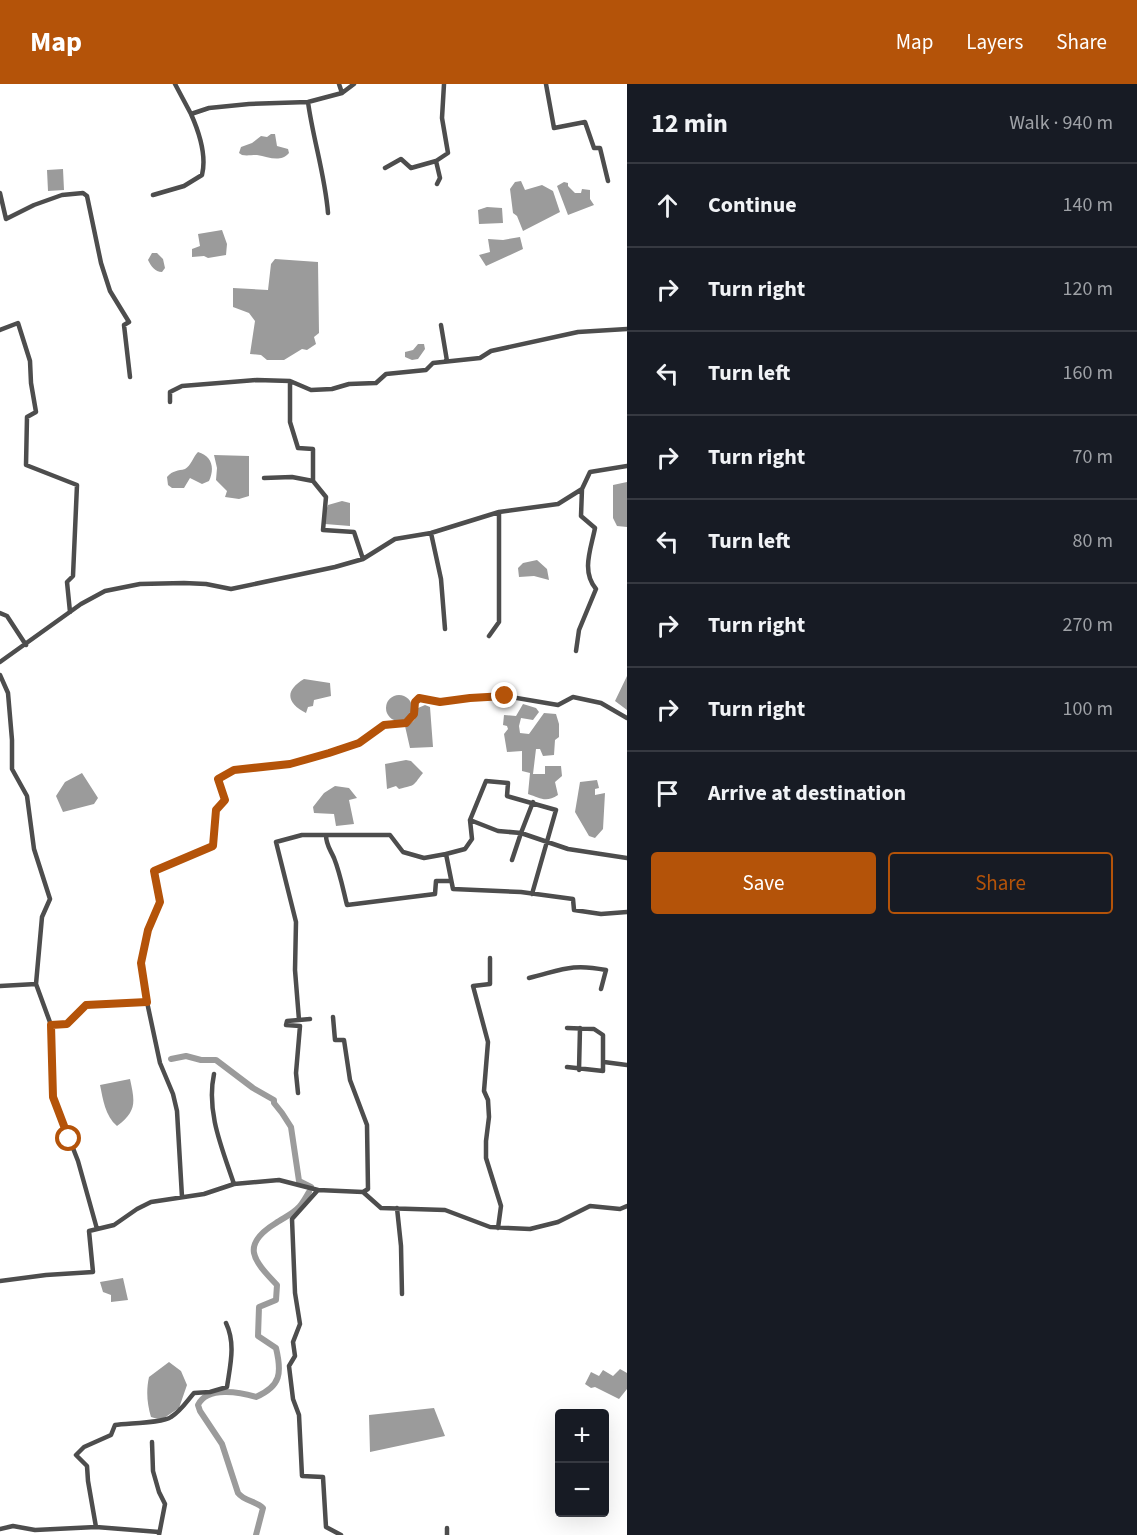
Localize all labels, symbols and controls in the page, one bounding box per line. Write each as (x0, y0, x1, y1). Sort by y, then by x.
text: Map (30, 22, 82, 62)
text: Map (896, 27, 933, 57)
text: Layers (966, 27, 1023, 57)
text: Share (1056, 27, 1107, 57)
text: 12 min (651, 105, 728, 142)
text: Walk · 940 m (1009, 109, 1113, 137)
icon: ahead (651, 189, 684, 222)
text: Continue (708, 189, 797, 221)
text: 140 m (1063, 191, 1113, 219)
icon: right (651, 273, 684, 306)
text: Turn right (708, 273, 805, 305)
text: 120 m (1063, 275, 1113, 303)
icon: left (651, 357, 684, 390)
text: Turn left (708, 357, 790, 389)
text: 160 m (1063, 359, 1113, 387)
icon: right (651, 441, 684, 474)
text: Turn right (708, 441, 805, 473)
text: 70 m (1073, 443, 1113, 471)
icon: left (651, 525, 684, 558)
text: Turn left (708, 525, 790, 557)
text: 80 m (1073, 527, 1113, 555)
icon: right (651, 609, 684, 642)
text: Turn right (708, 609, 805, 641)
text: 270 m (1063, 611, 1113, 639)
route end (491, 682, 517, 708)
icon: right (651, 693, 684, 726)
text: Turn right (708, 693, 805, 725)
text: 100 m (1063, 695, 1113, 723)
icon: arrive (651, 777, 684, 810)
text: Arrive at destination (708, 777, 906, 809)
button: Save (651, 852, 876, 914)
button: Share (888, 852, 1113, 914)
route start (55, 1125, 81, 1151)
map controls (555, 1409, 609, 1517)
button: + (555, 1409, 609, 1463)
button: − (555, 1463, 609, 1517)

